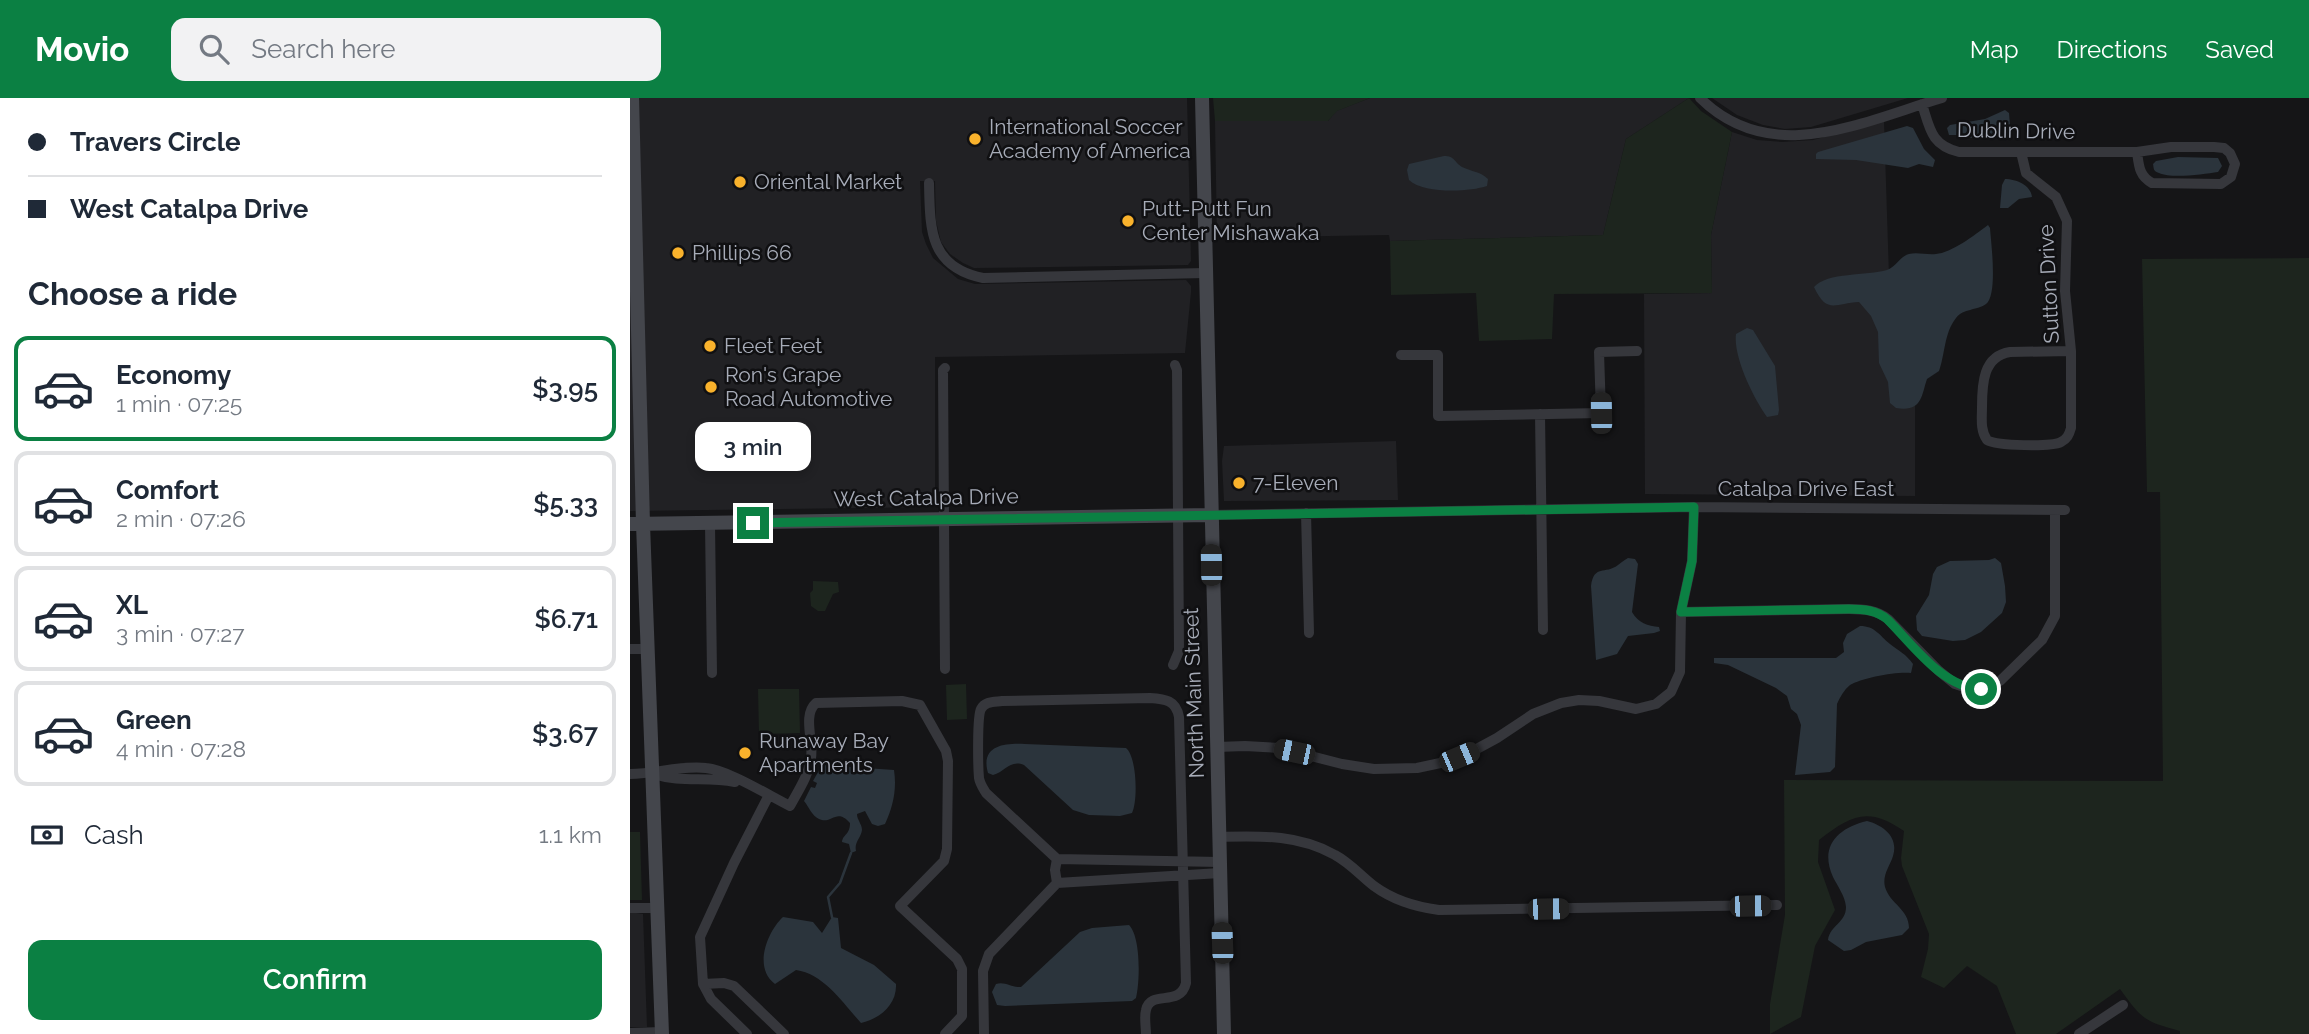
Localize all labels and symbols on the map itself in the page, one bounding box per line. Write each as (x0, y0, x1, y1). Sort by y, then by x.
place label: International Soccer Academy of America (989, 114, 1191, 163)
street label: Dublin Drive (1957, 117, 2075, 144)
marker: International Soccer Academy of America (967, 131, 983, 147)
place label: Oriental Market (754, 169, 902, 194)
marker: Oriental Market (732, 174, 748, 190)
place label: Putt-Putt Fun Center Mishawaka (1142, 196, 1320, 245)
marker: Putt-Putt Fun Center Mishawaka (1120, 213, 1136, 229)
street label: Sutton Drive (2033, 224, 2064, 344)
place label: Phillips 66 (692, 240, 792, 265)
marker: Phillips 66 (670, 245, 686, 261)
place label: Fleet Feet (724, 333, 822, 358)
marker: Fleet Feet (702, 338, 718, 354)
place label: Ron's Grape Road Automotive (725, 362, 892, 411)
marker: Ron's Grape Road Automotive (703, 379, 719, 395)
car (1591, 392, 1612, 434)
callout: 3 min (695, 422, 811, 470)
place label: 7-Eleven (1253, 470, 1338, 495)
marker: 7-Eleven (1231, 475, 1247, 491)
street label: Catalpa Drive East (1718, 476, 1894, 501)
street label: West Catalpa Drive (833, 483, 1019, 512)
route end (737, 507, 769, 539)
car (1201, 544, 1222, 586)
street label: North Main Street (1178, 607, 1209, 779)
route start (1965, 673, 1997, 705)
place label: Runaway Bay Apartments (759, 728, 889, 777)
car (1272, 737, 1317, 767)
car (1436, 739, 1483, 775)
marker: Runaway Bay Apartments (737, 745, 753, 761)
car (1729, 895, 1772, 917)
car (1527, 898, 1570, 920)
car (1211, 922, 1234, 964)

